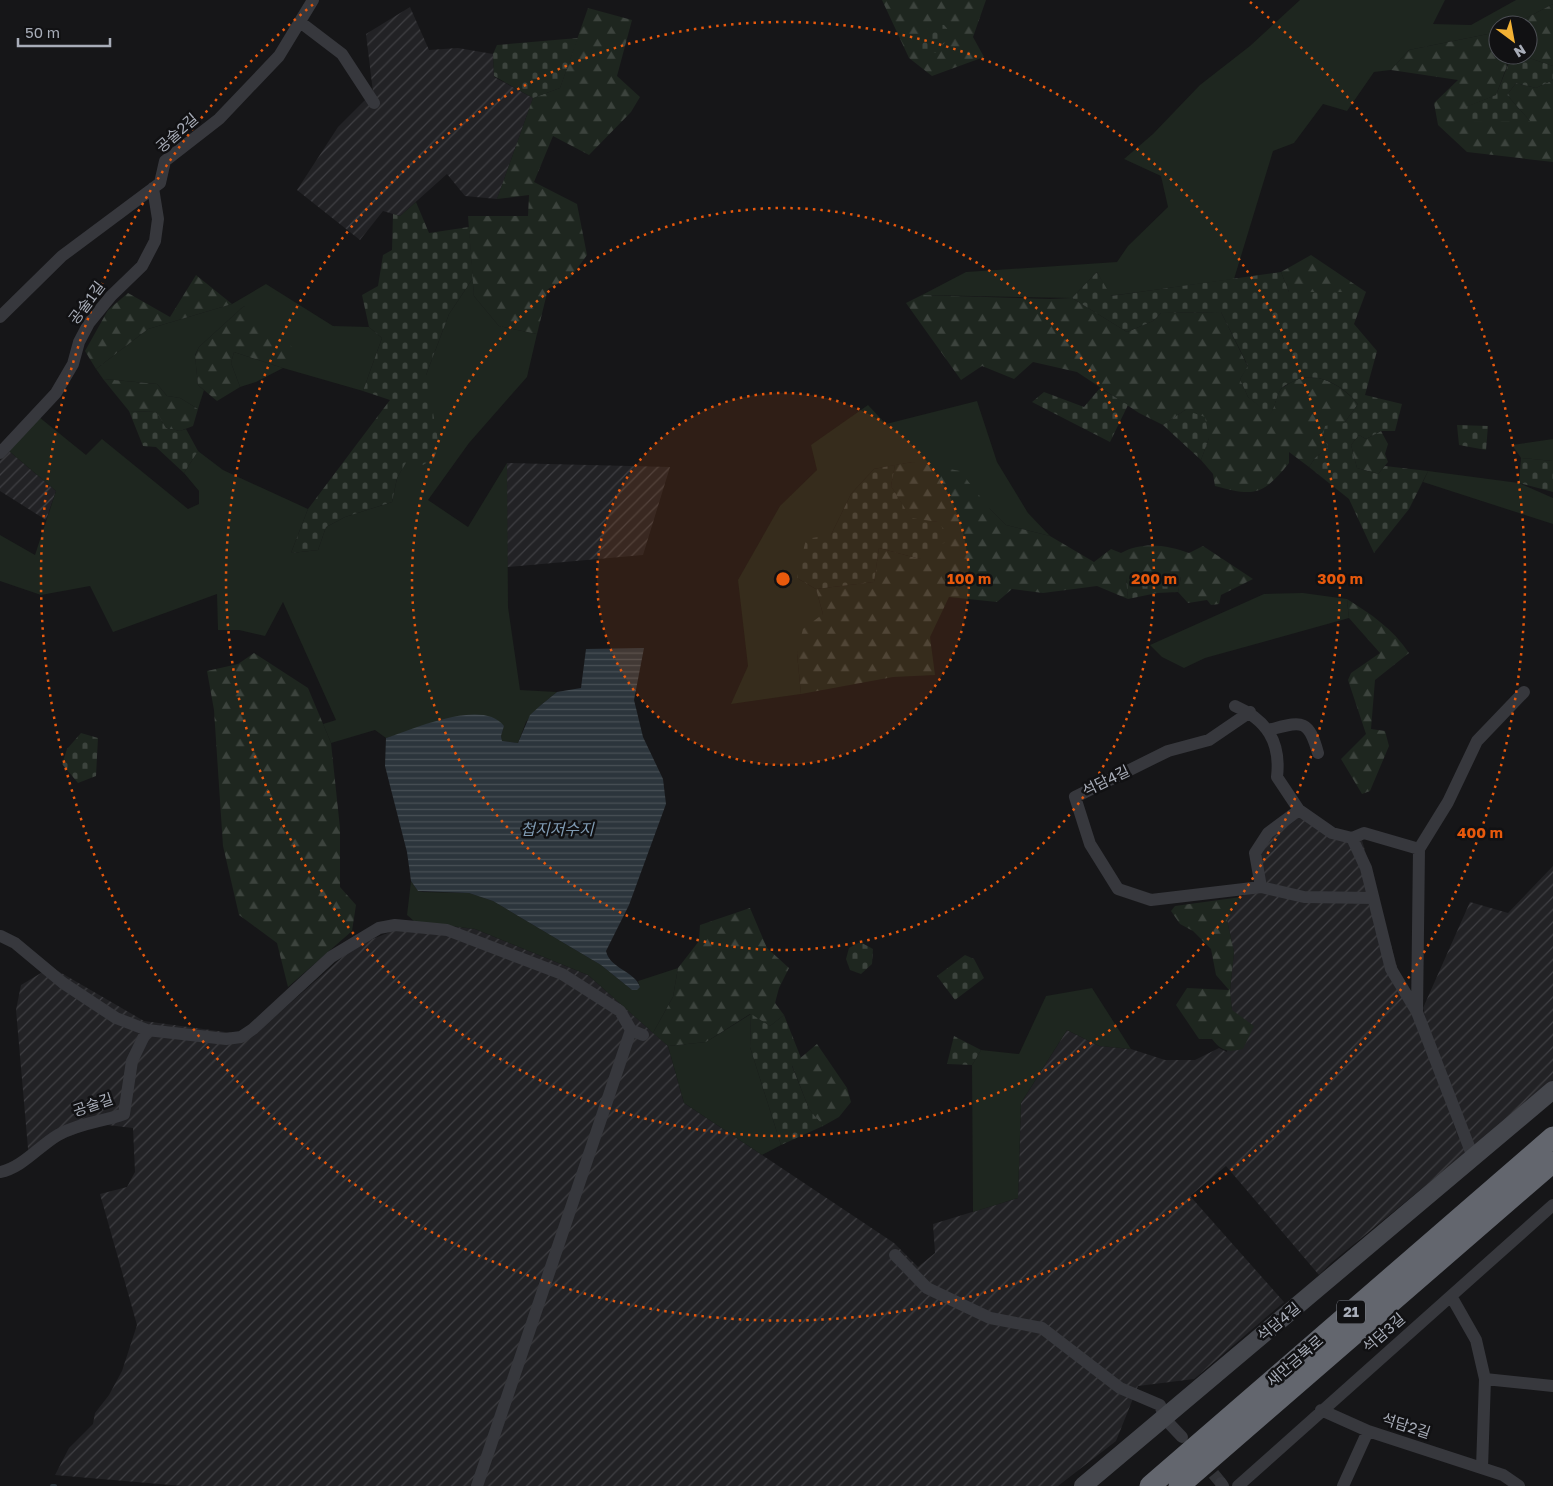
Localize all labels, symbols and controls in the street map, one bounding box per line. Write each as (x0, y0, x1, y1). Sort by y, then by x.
scale bar (18, 15, 110, 47)
north arrow (1488, 15, 1538, 65)
text: 50 m (25, 23, 60, 41)
text: N (1511, 41, 1529, 61)
street label: 공술2길 (152, 109, 201, 155)
street label: 공술1길 (64, 278, 108, 327)
text: 100 m (947, 569, 991, 587)
text: 200 m (1131, 569, 1177, 587)
text: 300 m (1317, 569, 1363, 587)
centre of rings (774, 570, 792, 588)
street label: 석담4길 (1079, 761, 1132, 799)
water label: 첩지저수지 (520, 819, 595, 839)
text: 400 m (1457, 823, 1503, 841)
street label: 공술길 (70, 1089, 115, 1119)
street label: 석담4길 (1253, 1298, 1304, 1344)
road number: 21 (1337, 1300, 1365, 1324)
street label: 석담3길 (1359, 1309, 1408, 1356)
street label: 새만금북로 (1262, 1331, 1326, 1390)
street label: 석담2길 (1380, 1409, 1433, 1441)

